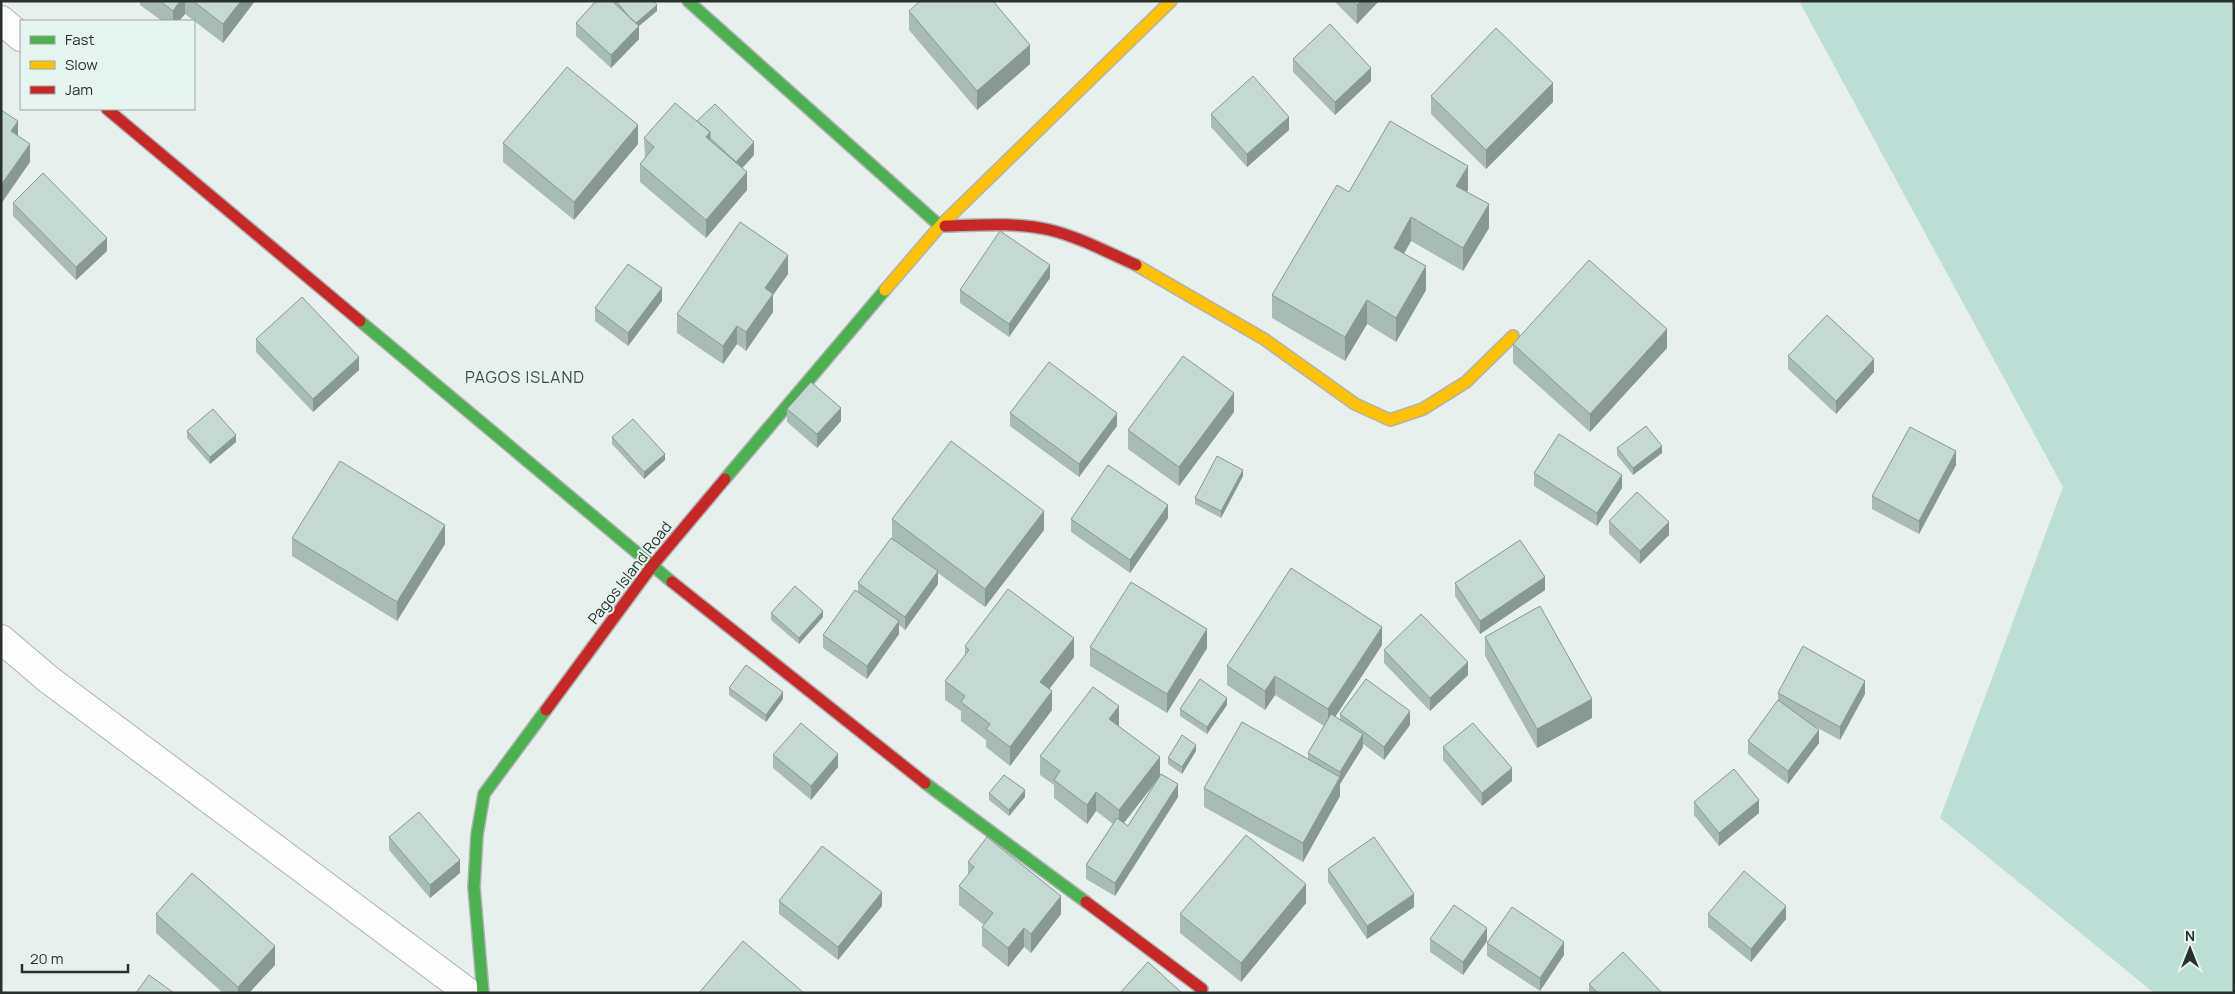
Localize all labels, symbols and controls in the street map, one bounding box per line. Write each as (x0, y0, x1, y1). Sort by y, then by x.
legend (20, 20, 195, 110)
text: Fast (65, 29, 94, 50)
text: Slow (65, 54, 98, 75)
text: Jam (65, 79, 93, 100)
district label: PAGOS ISLAND (465, 366, 585, 388)
street label: Pagos Island Road (583, 517, 676, 628)
north arrow (2165, 924, 2215, 974)
text: N (2185, 926, 2195, 945)
scale bar (22, 942, 129, 974)
text: 20 m (30, 948, 63, 969)

